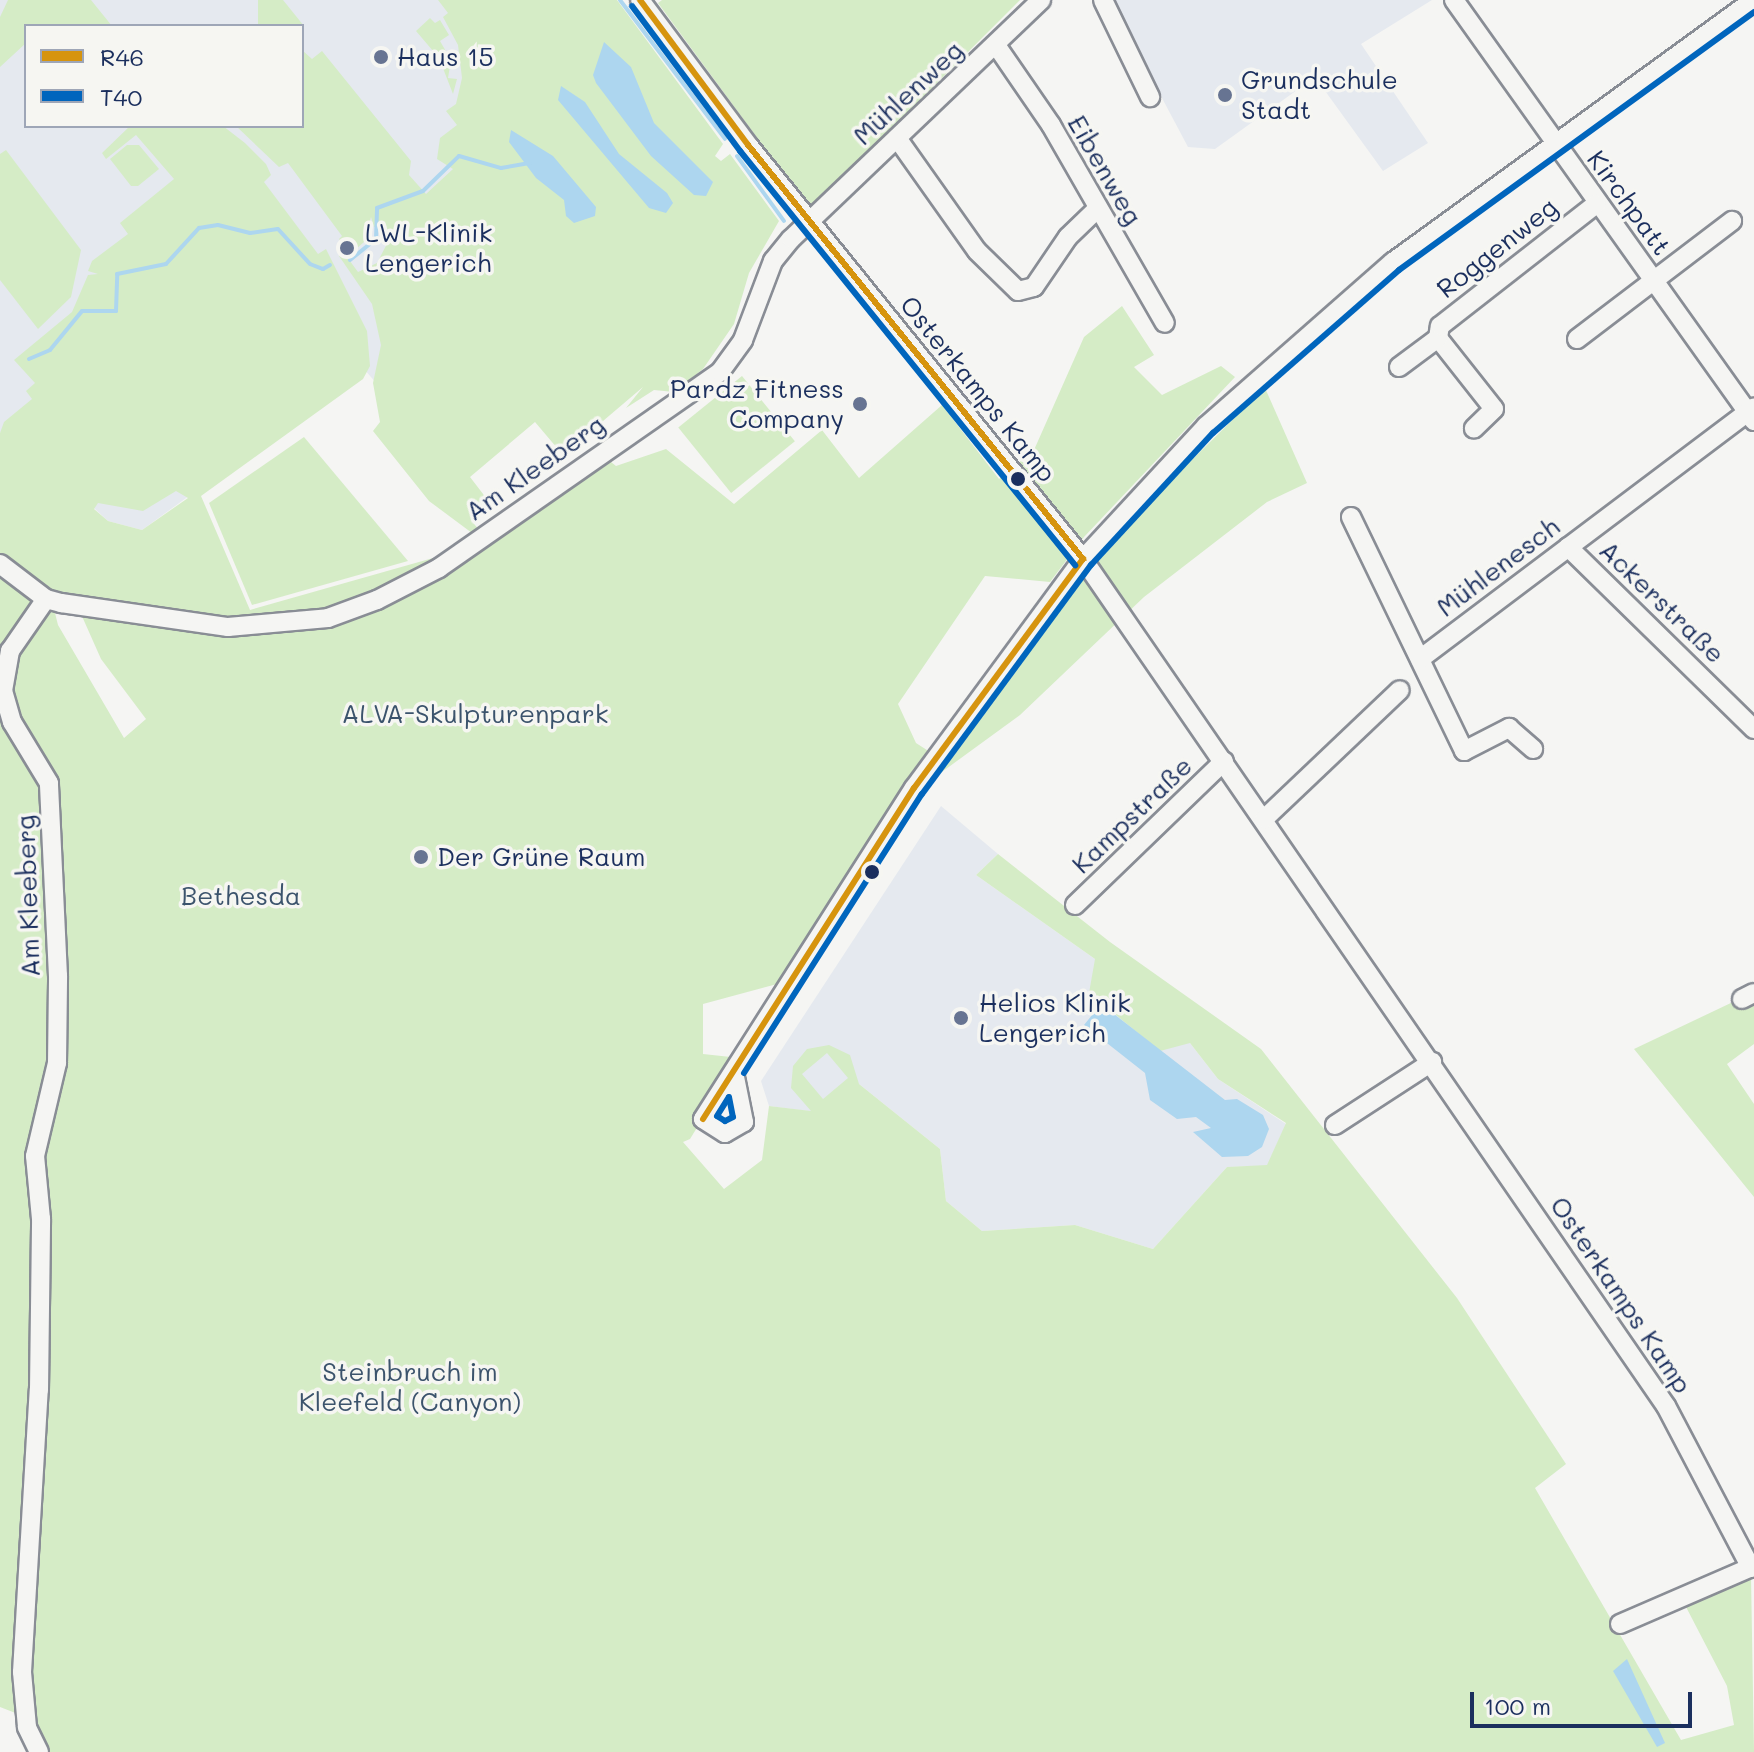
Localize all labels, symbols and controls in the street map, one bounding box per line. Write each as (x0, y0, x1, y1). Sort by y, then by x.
legend (24, 24, 304, 128)
street label: Mühlenweg (847, 35, 969, 151)
text: R46 (100, 41, 144, 72)
place label: Haus 15 (397, 41, 494, 73)
marker: Haus 15 (372, 48, 390, 66)
place label: Grundschule Stadt (1241, 64, 1398, 126)
text: T40 (100, 81, 142, 112)
marker: Grundschule Stadt (1216, 86, 1234, 104)
street label: Eibenweg (1061, 110, 1149, 230)
street label: Kirchpatt (1581, 145, 1677, 261)
street label: Roggenweg (1431, 191, 1563, 305)
place label: LWL-Klinik Lengerich (365, 217, 493, 278)
marker: LWL-Klinik Lengerich (336, 237, 358, 259)
street label: Osterkamps Kamp (893, 290, 1063, 488)
place label: Pardz Fitness Company (670, 373, 844, 434)
marker: Pardz Fitness Company (851, 395, 869, 413)
street label: Am Kleeberg (460, 409, 610, 527)
unlabelled marker (1010, 471, 1026, 487)
street label: Mühlenesch (1431, 511, 1565, 623)
street label: Ackerstraße (1593, 534, 1731, 670)
park label: ALVA-Skulpturenpark (342, 698, 608, 730)
street label: Kampstraße (1066, 750, 1198, 880)
street label: Am Kleeberg (10, 814, 46, 978)
place label: Der Grüne Raum (437, 841, 645, 873)
marker: Der Grüne Raum (412, 848, 430, 866)
unlabelled marker (864, 864, 880, 880)
park label: Bethesda (181, 880, 301, 912)
place label: Helios Klinik Lengerich (979, 987, 1131, 1048)
marker: Helios Klinik Lengerich (950, 1007, 972, 1029)
street label: Osterkamps Kamp (1544, 1191, 1698, 1399)
park label: Steinbruch im Kleefeld (Canyon) (299, 1356, 521, 1418)
scale bar (1474, 1676, 1696, 1726)
text: 100 m (1484, 1690, 1551, 1721)

